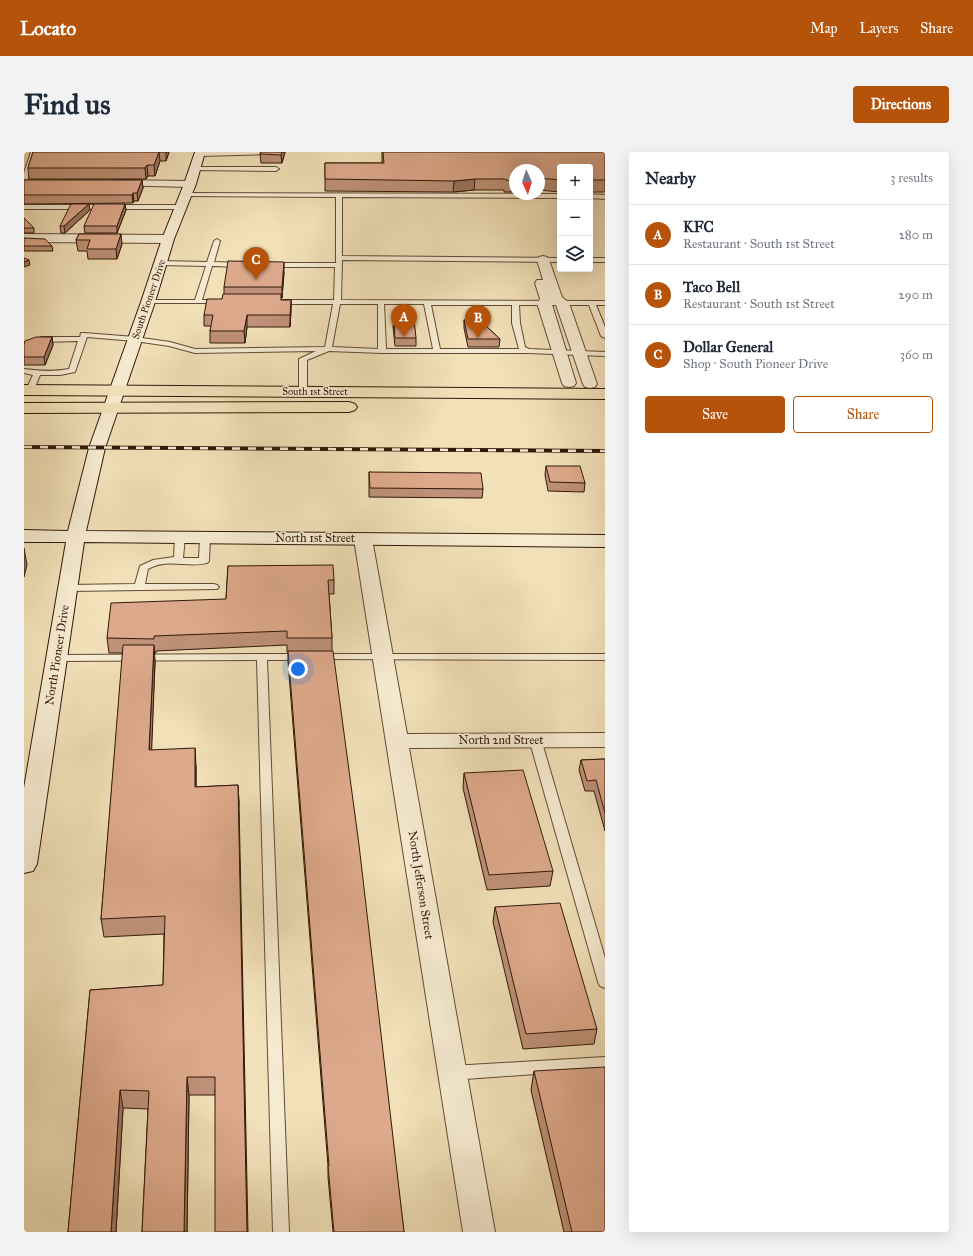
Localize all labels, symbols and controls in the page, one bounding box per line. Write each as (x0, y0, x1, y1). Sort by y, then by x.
text: Locato (20, 17, 76, 40)
text: Map (810, 20, 838, 37)
text: Layers (860, 20, 898, 37)
text: Share (920, 20, 953, 37)
button: Directions (853, 86, 949, 123)
text: Find us (24, 87, 110, 122)
north arrow (509, 164, 545, 200)
map controls (557, 164, 593, 272)
button: + (557, 164, 593, 200)
text: Nearby (645, 168, 696, 189)
text: 3 results (890, 170, 933, 186)
button: − (557, 200, 593, 236)
text: KFC (683, 218, 714, 236)
text: A (654, 227, 662, 243)
text: 280 m (898, 227, 933, 243)
button: layers (557, 236, 593, 272)
text: Restaurant · South 1st Street (683, 236, 835, 252)
pin: C (243, 247, 269, 280)
street label: South Pioneer Drive (130, 258, 168, 341)
text: Taco Bell (683, 278, 740, 296)
text: B (654, 287, 662, 303)
text: 290 m (898, 287, 933, 303)
text: Restaurant · South 1st Street (683, 296, 835, 312)
pin: A (391, 304, 417, 337)
pin: B (465, 305, 491, 338)
text: Dollar General (683, 338, 773, 356)
text: C (654, 347, 662, 363)
text: 360 m (900, 347, 933, 363)
text: Shop · South Pioneer Drive (683, 356, 828, 372)
street label: South 1st Street (282, 386, 348, 398)
button: Save (645, 396, 785, 433)
button: Share (793, 396, 933, 433)
street label: North 1st Street (275, 531, 356, 545)
street label: North Pioneer Drive (42, 604, 72, 706)
your location (288, 659, 308, 679)
street label: North 2nd Street (459, 733, 544, 747)
street label: North Jefferson Street (405, 830, 437, 941)

